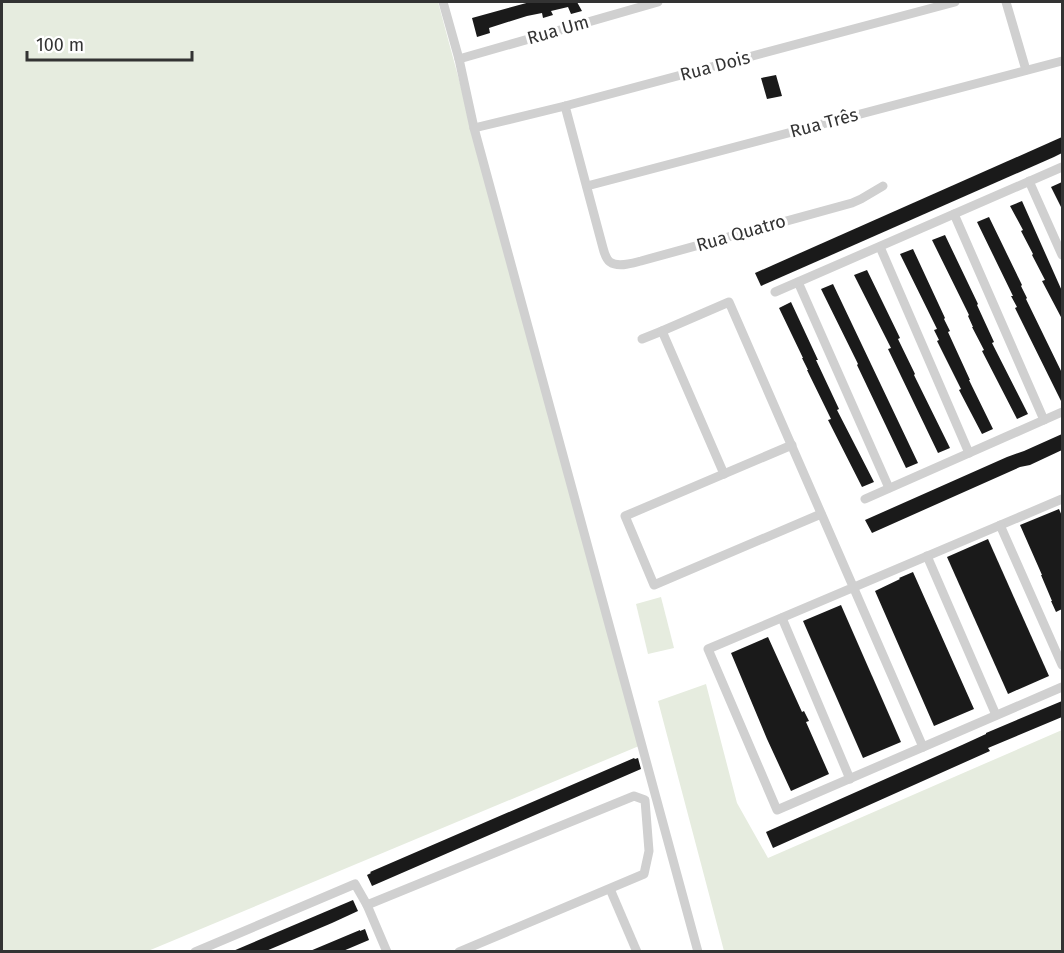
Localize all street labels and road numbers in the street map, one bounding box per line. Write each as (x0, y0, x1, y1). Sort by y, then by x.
street label: Rua Um (525, 11, 591, 49)
street label: Rua Dois (678, 46, 752, 86)
street label: Rua Três (788, 103, 860, 143)
street label: Rua Quatro (694, 210, 788, 256)

